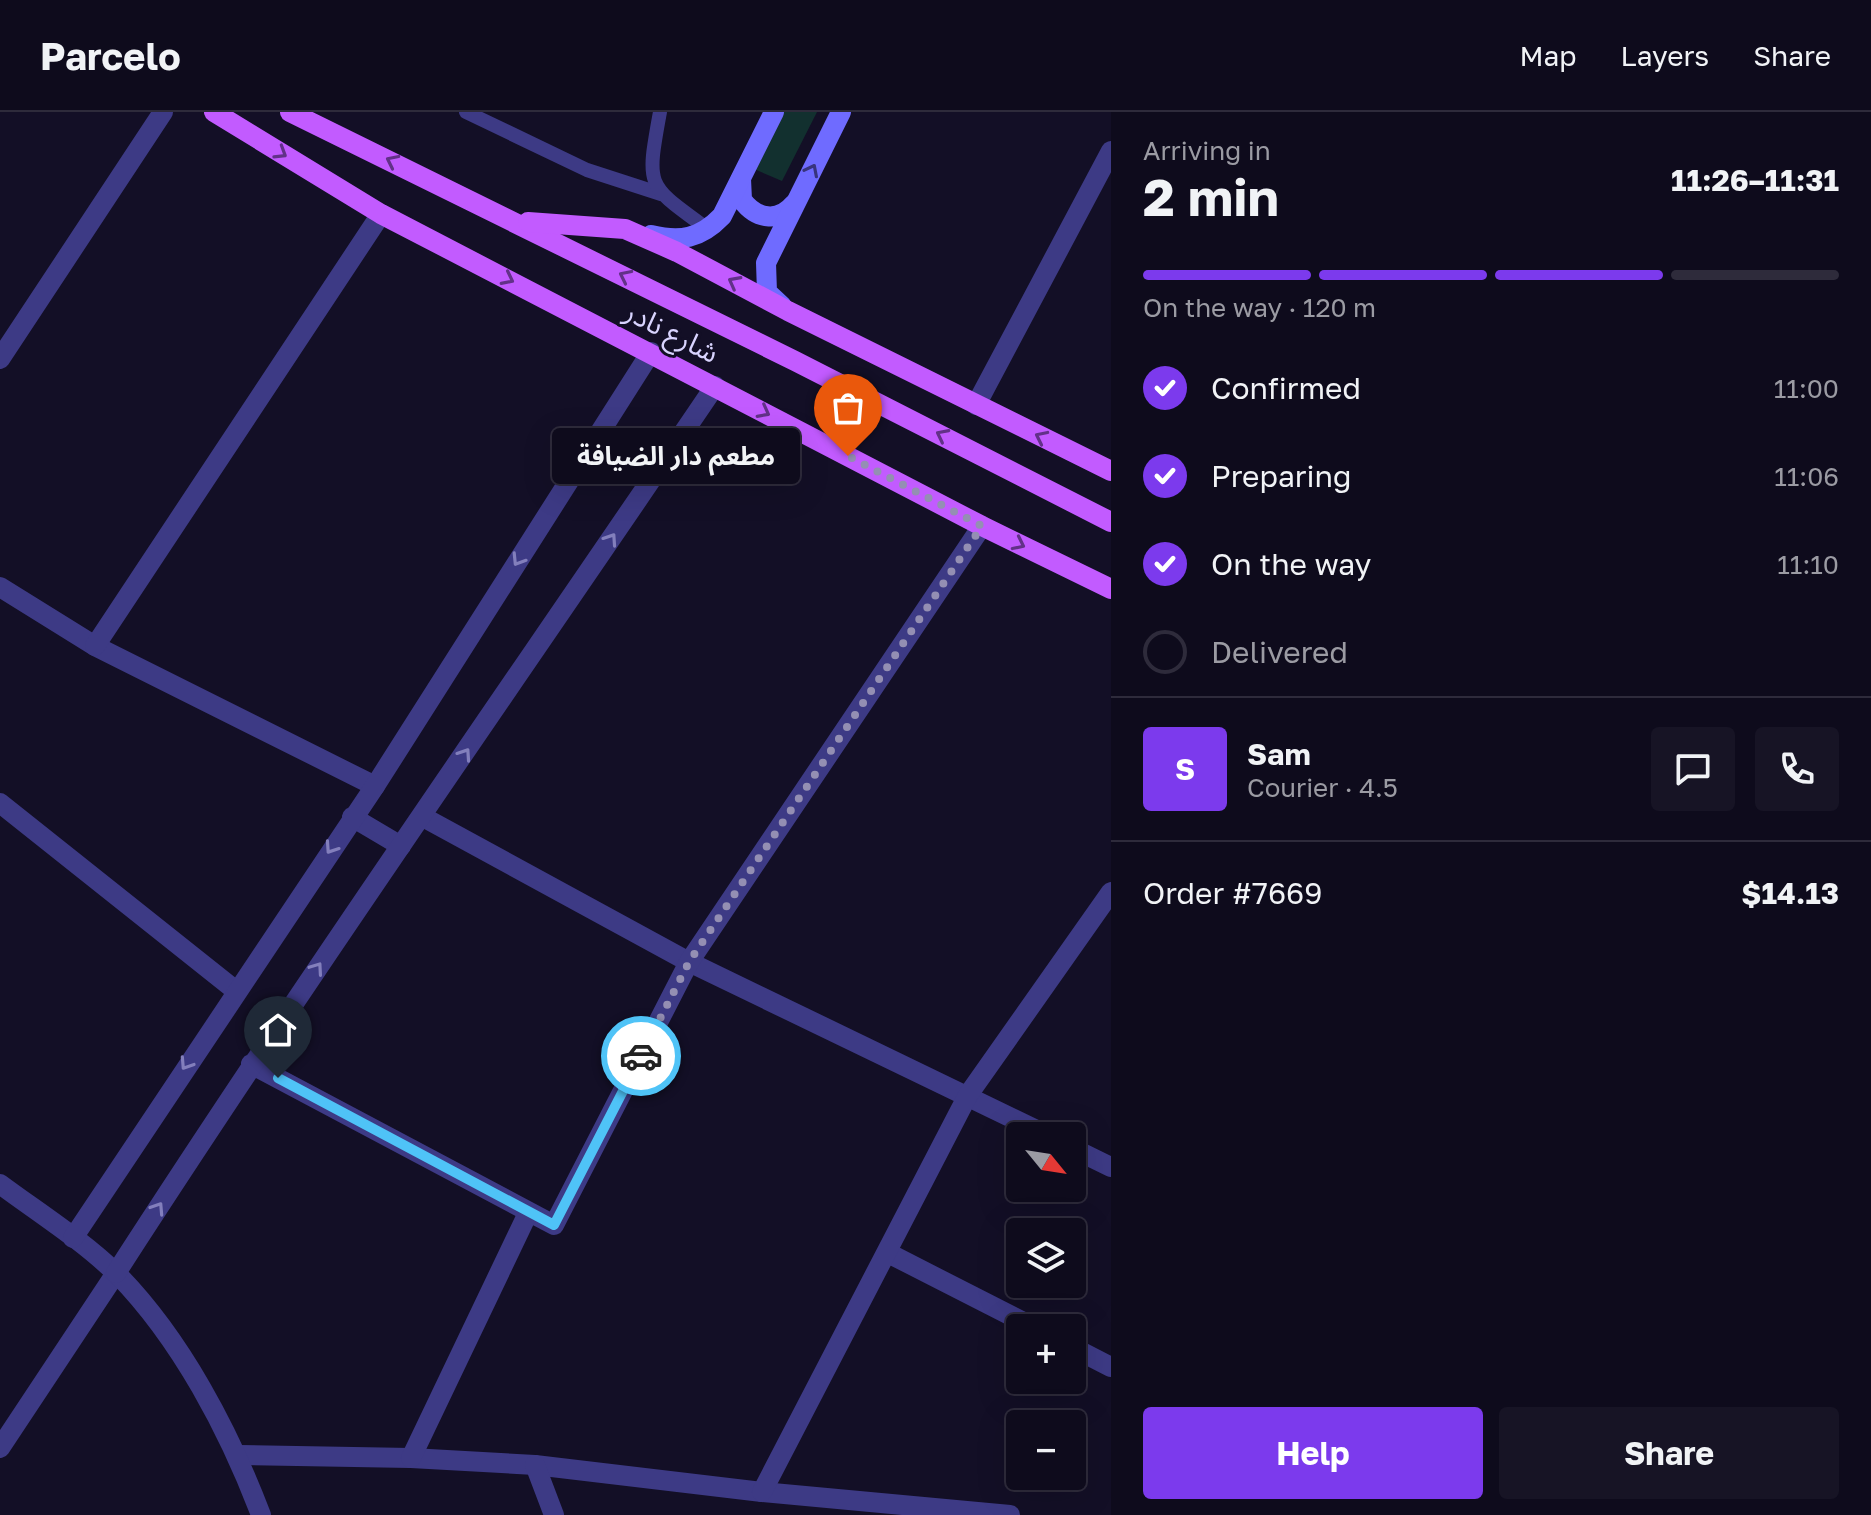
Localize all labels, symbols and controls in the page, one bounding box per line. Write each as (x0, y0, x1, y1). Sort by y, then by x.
text: Parcelo (40, 33, 181, 78)
text: Map (1519, 39, 1577, 72)
text: Layers (1621, 39, 1709, 72)
text: Share (1753, 39, 1831, 72)
text: Arriving in (1143, 135, 1271, 166)
one-way arrow (272, 143, 287, 159)
one-way arrow (386, 155, 400, 171)
text: 11:26–11:31 (1671, 162, 1839, 198)
one-way arrow (802, 163, 818, 178)
text: 2 min (1143, 165, 1279, 227)
one-way arrow (499, 270, 514, 285)
one-way arrow (619, 270, 634, 286)
one-way arrow (728, 276, 742, 292)
text: On the way · 120 m (1143, 292, 1376, 323)
street label: شارع نادر (617, 293, 725, 374)
icon: check (1143, 366, 1187, 410)
text: Confirmed (1211, 370, 1361, 406)
text: 11:00 (1774, 373, 1839, 404)
pin (814, 374, 882, 456)
icon: bag (826, 386, 870, 430)
one-way arrow (755, 402, 770, 417)
callout: مطعم دار الضيافة (552, 428, 800, 484)
one-way arrow (936, 430, 951, 445)
one-way arrow (1035, 431, 1049, 447)
text: مطعم دار الضيافة (577, 440, 775, 471)
icon: check (1143, 454, 1187, 498)
text: Preparing (1211, 458, 1352, 494)
text: 11:06 (1774, 461, 1839, 492)
one-way arrow (601, 533, 616, 548)
one-way arrow (1011, 534, 1026, 550)
icon: check (1143, 542, 1187, 586)
text: On the way (1211, 546, 1371, 582)
text: 11:10 (1777, 549, 1839, 580)
one-way arrow (513, 551, 528, 566)
text: Delivered (1211, 634, 1348, 670)
button: chat (1651, 727, 1735, 811)
button: phone (1755, 727, 1839, 811)
text: Sam (1247, 736, 1311, 772)
one-way arrow (455, 749, 470, 763)
text: S (1175, 751, 1195, 787)
text: Courier · 4.5 (1247, 772, 1398, 803)
one-way arrow (326, 840, 341, 854)
text: Order #7669 (1143, 875, 1322, 911)
text: $14.13 (1741, 875, 1839, 911)
one-way arrow (307, 962, 322, 976)
pin (244, 996, 312, 1078)
icon: home (256, 1008, 300, 1052)
courier (601, 1016, 681, 1096)
icon: car (619, 1034, 663, 1078)
one-way arrow (181, 1056, 196, 1070)
north arrow (1006, 1122, 1086, 1202)
map controls (1006, 1122, 1086, 1490)
one-way arrow (148, 1202, 163, 1217)
button: layers (1006, 1218, 1086, 1298)
button: + (1006, 1314, 1086, 1394)
button: Help (1143, 1407, 1483, 1499)
button: Share (1499, 1407, 1839, 1499)
button: − (1006, 1410, 1086, 1490)

